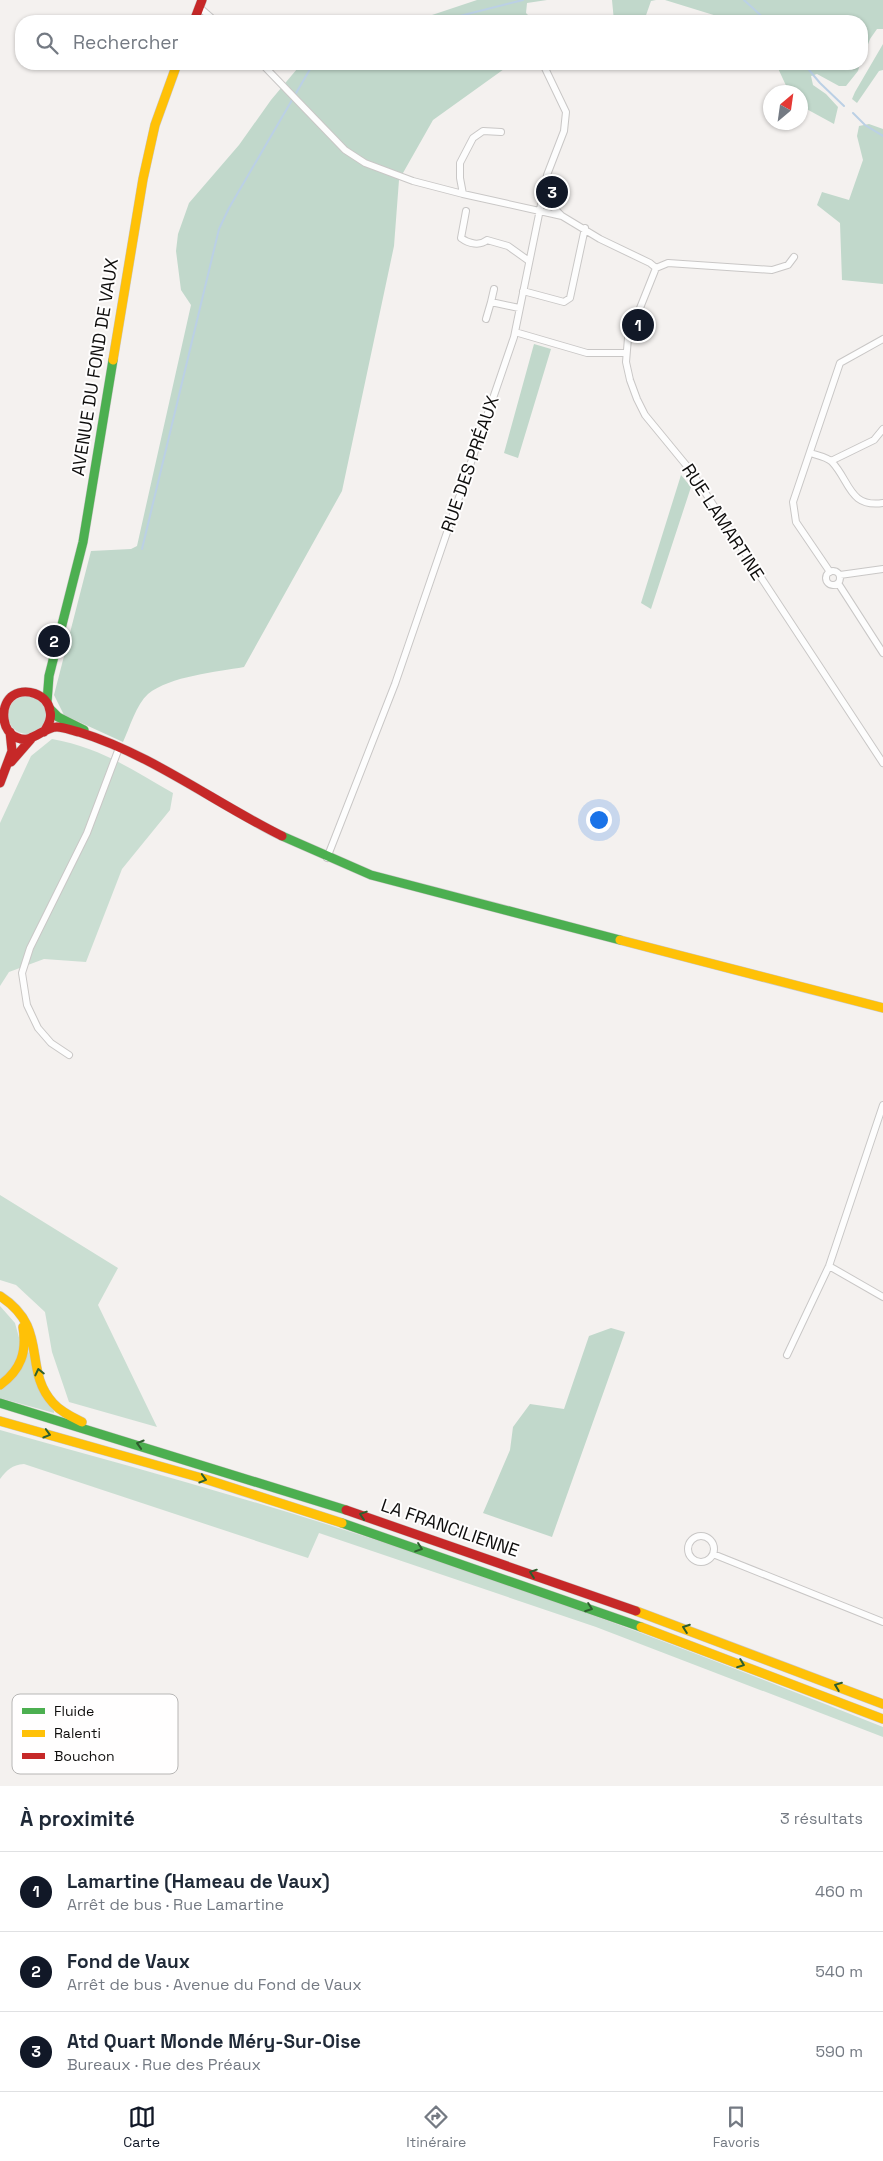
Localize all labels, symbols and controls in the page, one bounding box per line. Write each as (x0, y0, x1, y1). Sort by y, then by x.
search box (15, 15, 868, 70)
icon: search (33, 29, 61, 57)
text: Rechercher (73, 30, 179, 55)
north arrow (763, 85, 808, 130)
pin: 3 (536, 173, 568, 211)
street label: AVENUE DU FOND DE VAUX (66, 256, 123, 478)
pin: 1 (622, 306, 654, 344)
street label: RUE DES PRÉAUX (435, 393, 504, 535)
street label: RUE LAMARTINE (677, 459, 770, 584)
pin: 2 (38, 622, 70, 660)
your location (586, 807, 612, 833)
one-way arrow (34, 1367, 45, 1376)
one-way arrow (42, 1428, 51, 1439)
one-way arrow (137, 1440, 145, 1450)
one-way arrow (199, 1473, 207, 1484)
street label: LA FRANCILIENNE (378, 1493, 522, 1562)
one-way arrow (359, 1511, 367, 1521)
one-way arrow (415, 1542, 423, 1552)
one-way arrow (529, 1569, 538, 1579)
one-way arrow (584, 1602, 593, 1612)
one-way arrow (682, 1624, 691, 1634)
one-way arrow (737, 1659, 745, 1669)
one-way arrow (834, 1682, 842, 1692)
legend (12, 1694, 178, 1774)
text: Fluide (54, 1702, 94, 1720)
text: Ralenti (54, 1724, 101, 1742)
text: Bouchon (54, 1747, 115, 1765)
text: À proximité (20, 1805, 135, 1832)
text: 3 résultats (780, 1808, 863, 1829)
text: Lamartine (Hameau de Vaux) (67, 1869, 330, 1894)
text: 1 (32, 1881, 40, 1902)
text: 460 m (815, 1881, 863, 1902)
text: Arrêt de bus · Rue Lamartine (67, 1894, 284, 1915)
text: Fond de Vaux (67, 1949, 190, 1974)
text: 2 (31, 1961, 41, 1982)
text: 540 m (815, 1961, 863, 1982)
text: Arrêt de bus · Avenue du Fond de Vaux (67, 1974, 362, 1995)
text: Atd Quart Monde Méry-Sur-Oise (67, 2029, 361, 2054)
text: 3 (31, 2041, 41, 2062)
text: 590 m (815, 2041, 863, 2062)
text: Bureaux · Rue des Préaux (67, 2054, 261, 2075)
tab: Carte (123, 2103, 160, 2151)
tab: Itinéraire (406, 2103, 466, 2151)
tab: Favoris (713, 2103, 760, 2151)

